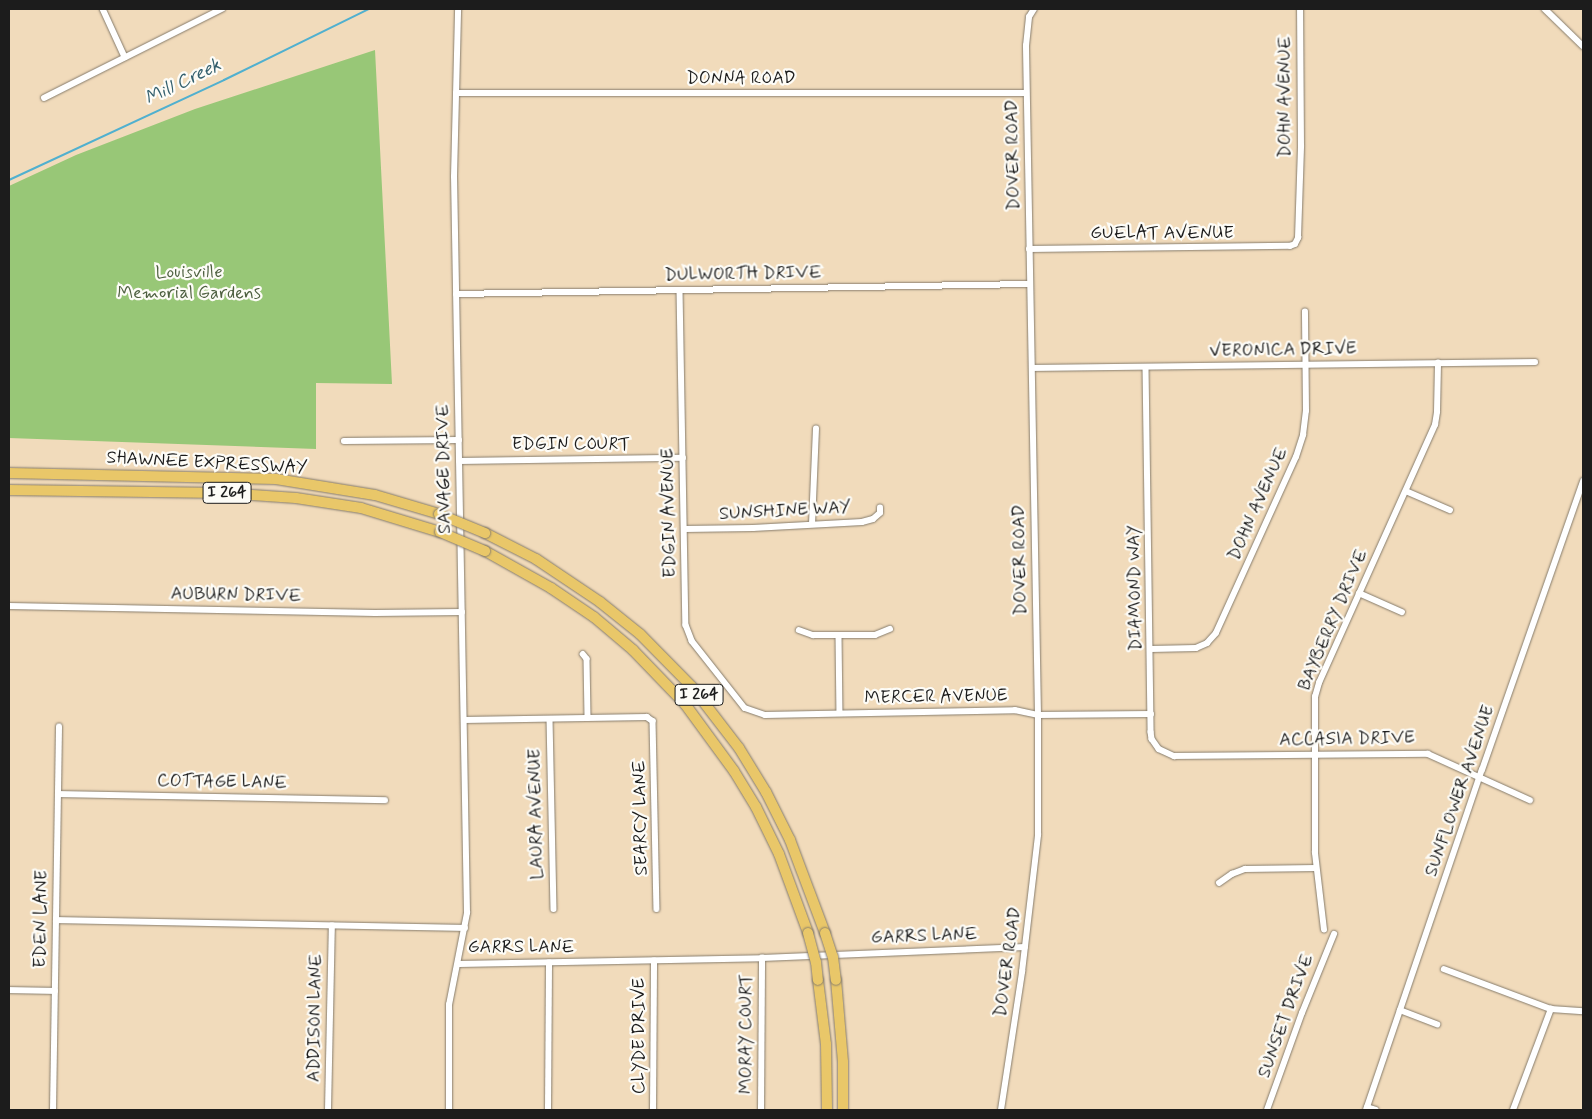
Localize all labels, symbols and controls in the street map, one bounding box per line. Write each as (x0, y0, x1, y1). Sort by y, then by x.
street label: DOHN AVENUE (1274, 36, 1296, 158)
water label: Mill Creek (141, 54, 225, 110)
street label: DONNA ROAD (686, 67, 796, 89)
street label: DOVER ROAD (1001, 99, 1025, 211)
street label: GUELAT AVENUE (1090, 222, 1234, 244)
park label: Louisville Memorial Gardens (117, 262, 261, 304)
street label: DULWORTH DRIVE (664, 262, 822, 286)
street label: VERONICA DRIVE (1208, 338, 1358, 362)
street label: SAVAGE DRIVE (432, 404, 456, 534)
street label: EDGIN COURT (511, 433, 631, 455)
street label: DOHN AVENUE (1223, 444, 1293, 564)
street label: SHAWNEE EXPRESSWAY (106, 447, 308, 479)
street label: EDGIN AVENUE (657, 447, 681, 579)
road number: I 264 (202, 479, 252, 506)
street label: SUNSHINE WAY (719, 497, 851, 525)
street label: DOVER ROAD (1008, 504, 1032, 616)
street label: DIAMOND WAY (1123, 524, 1147, 652)
street label: BAYBERRY DRIVE (1294, 546, 1372, 694)
street label: AUBURN DRIVE (170, 583, 302, 607)
road number: I 264 (674, 682, 724, 708)
street label: MERCER AVENUE (863, 685, 1009, 709)
street label: SUNFLOWER AVENUE (1421, 703, 1499, 879)
street label: ACCASIA DRIVE (1278, 727, 1416, 751)
street label: LAURA AVENUE (524, 748, 548, 880)
street label: SEARCY LANE (629, 759, 653, 877)
street label: COTTAGE LANE (156, 770, 288, 794)
street label: EDEN LANE (29, 869, 53, 969)
street label: DOVER ROAD (990, 905, 1026, 1019)
street label: GARRS LANE (870, 923, 978, 949)
street label: GARRS LANE (467, 936, 575, 958)
street label: SUNSET DRIVE (1254, 951, 1318, 1081)
street label: ADDISON LANE (303, 953, 327, 1083)
street label: MORAY COURT (735, 973, 757, 1095)
street label: CLYDE DRIVE (628, 977, 650, 1095)

